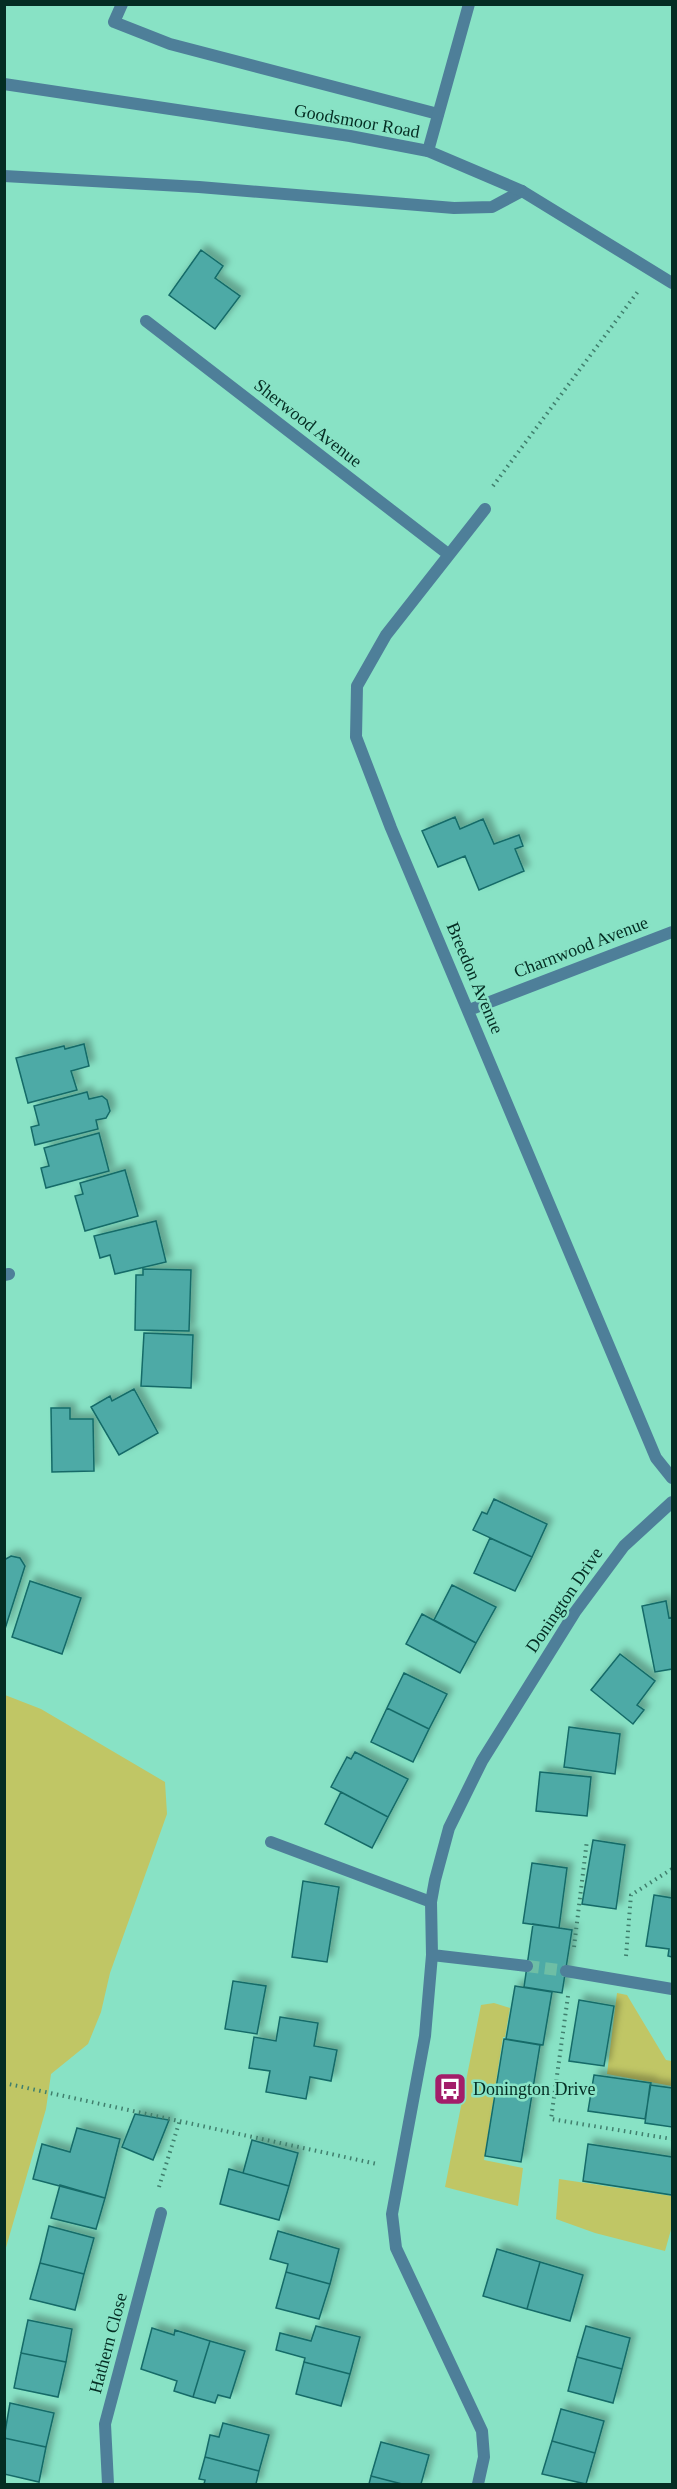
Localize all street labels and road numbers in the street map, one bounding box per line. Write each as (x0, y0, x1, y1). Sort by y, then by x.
street label: Goodsmoor Road (292, 100, 422, 142)
street label: Sherwood Avenue (250, 375, 366, 471)
street label: Charnwood Avenue (511, 912, 651, 982)
street label: Breedon Avenue (443, 919, 507, 1037)
street label: Donington Drive (521, 1544, 607, 1656)
street label: Hathern Close (85, 2290, 131, 2396)

